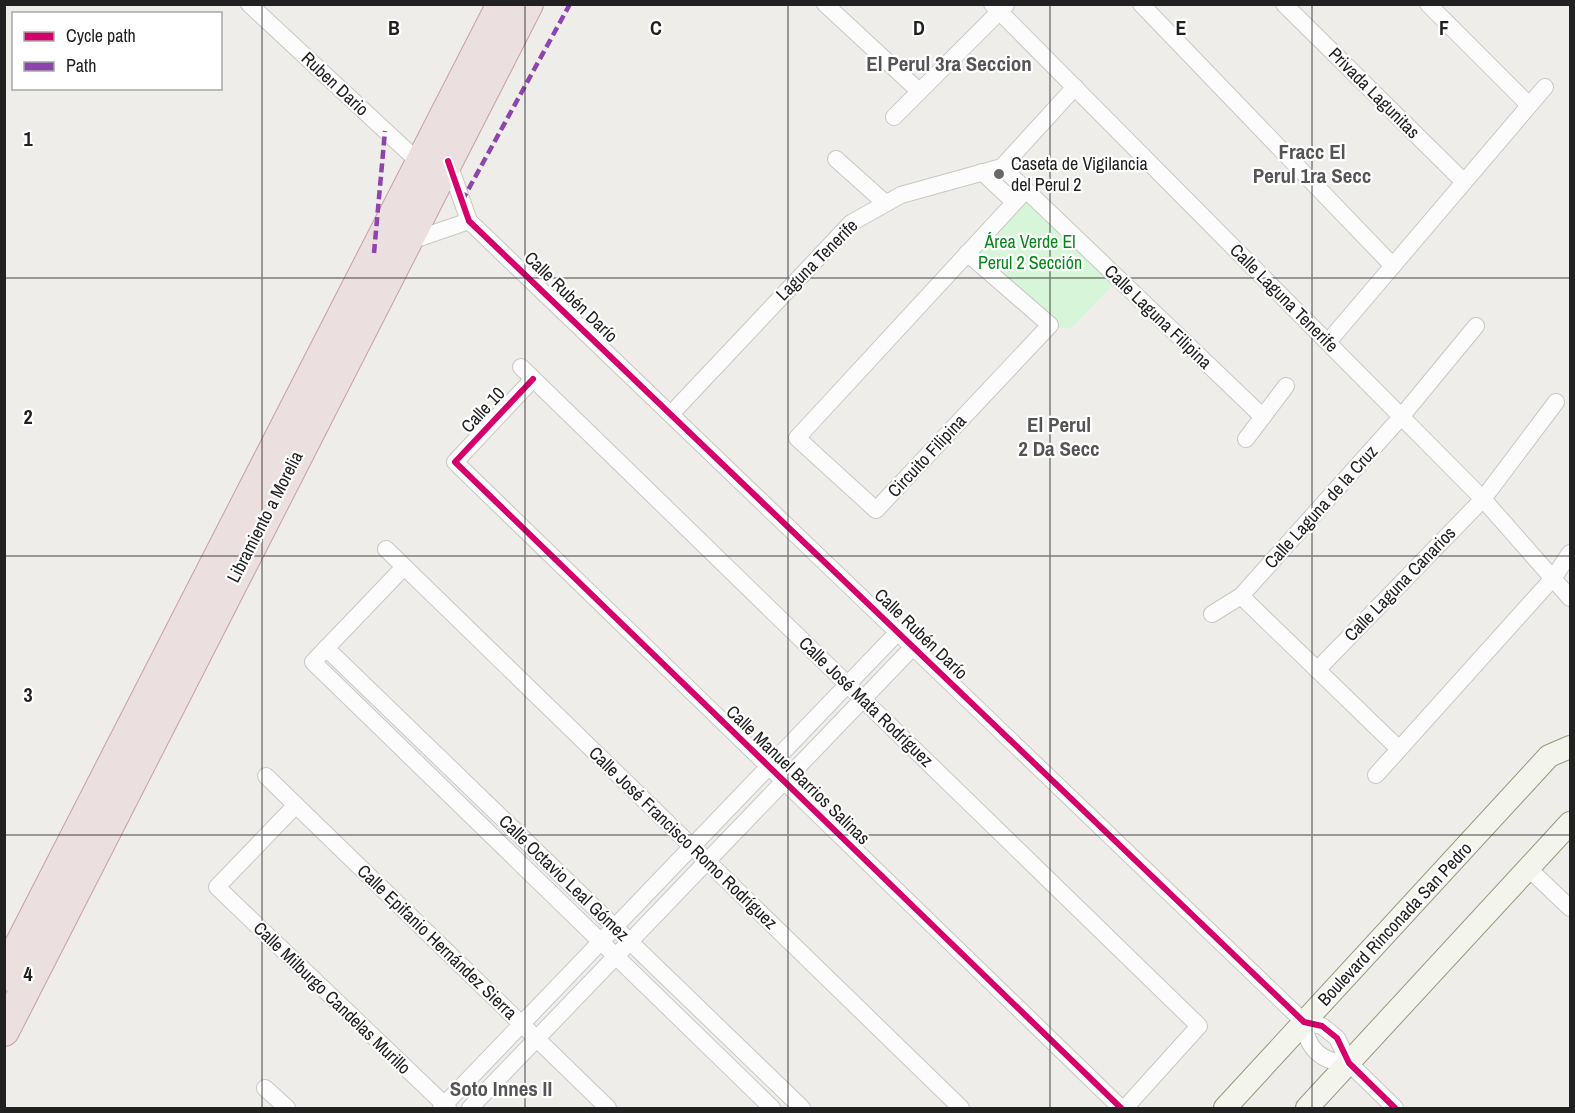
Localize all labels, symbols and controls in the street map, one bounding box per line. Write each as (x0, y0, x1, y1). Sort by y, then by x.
legend (12, 12, 222, 90)
text: B (388, 14, 400, 41)
text: C (650, 14, 662, 41)
text: D (913, 14, 925, 41)
text: E (1176, 14, 1187, 41)
text: F (1439, 14, 1449, 41)
text: Cycle path (66, 23, 136, 48)
street label: Privada Lagunitas (1323, 41, 1426, 144)
street label: Ruben Dario (296, 46, 374, 121)
district label: El Perul 3ra Seccion (866, 49, 1032, 78)
text: Path (66, 53, 96, 78)
text: 1 (23, 125, 33, 152)
district label: Fracc El Perul 1ra Secc (1253, 137, 1371, 190)
place label: Caseta de Vigilancia del Perul 2 (1011, 151, 1148, 197)
marker: Caseta de Vigilancia del Perul 2 (992, 167, 1006, 181)
street label: Laguna Tenerife (770, 213, 863, 306)
park label: Área Verde El Perul 2 Sección (978, 229, 1082, 275)
street label: Calle Laguna Tenerife (1225, 238, 1344, 357)
street label: Calle Rubén Darío (519, 245, 624, 348)
street label: Calle Laguna Filipina (1099, 259, 1217, 374)
street label: Calle 10 (455, 381, 510, 438)
text: 2 (23, 403, 33, 430)
street label: Circuito Filipina (882, 409, 972, 503)
district label: El Perul 2 Da Secc (1018, 410, 1100, 463)
street label: Calle Laguna de la Cruz (1258, 439, 1383, 574)
street label: Libramiento a Morelia (221, 447, 308, 587)
street label: Calle Laguna Canarios (1338, 521, 1461, 647)
street label: Calle Rubén Darío (869, 582, 974, 685)
street label: Calle José Mata Rodríguez (794, 631, 939, 772)
text: 3 (23, 681, 33, 708)
street label: Calle Manuel Barrios Salinas (721, 699, 876, 850)
street label: Calle José Francisco Romo Rodríguez (583, 741, 783, 935)
street label: Calle Octavio Leal Gómez (494, 809, 635, 946)
street label: Boulevard Rinconada San Pedro (1312, 836, 1477, 1011)
street label: Calle Epifanio Hernández Sierra (352, 859, 523, 1025)
street label: Calle Milburgo Candelas Murillo (248, 916, 417, 1080)
text: 4 (23, 960, 33, 987)
district label: Soto Innes II (450, 1074, 552, 1103)

